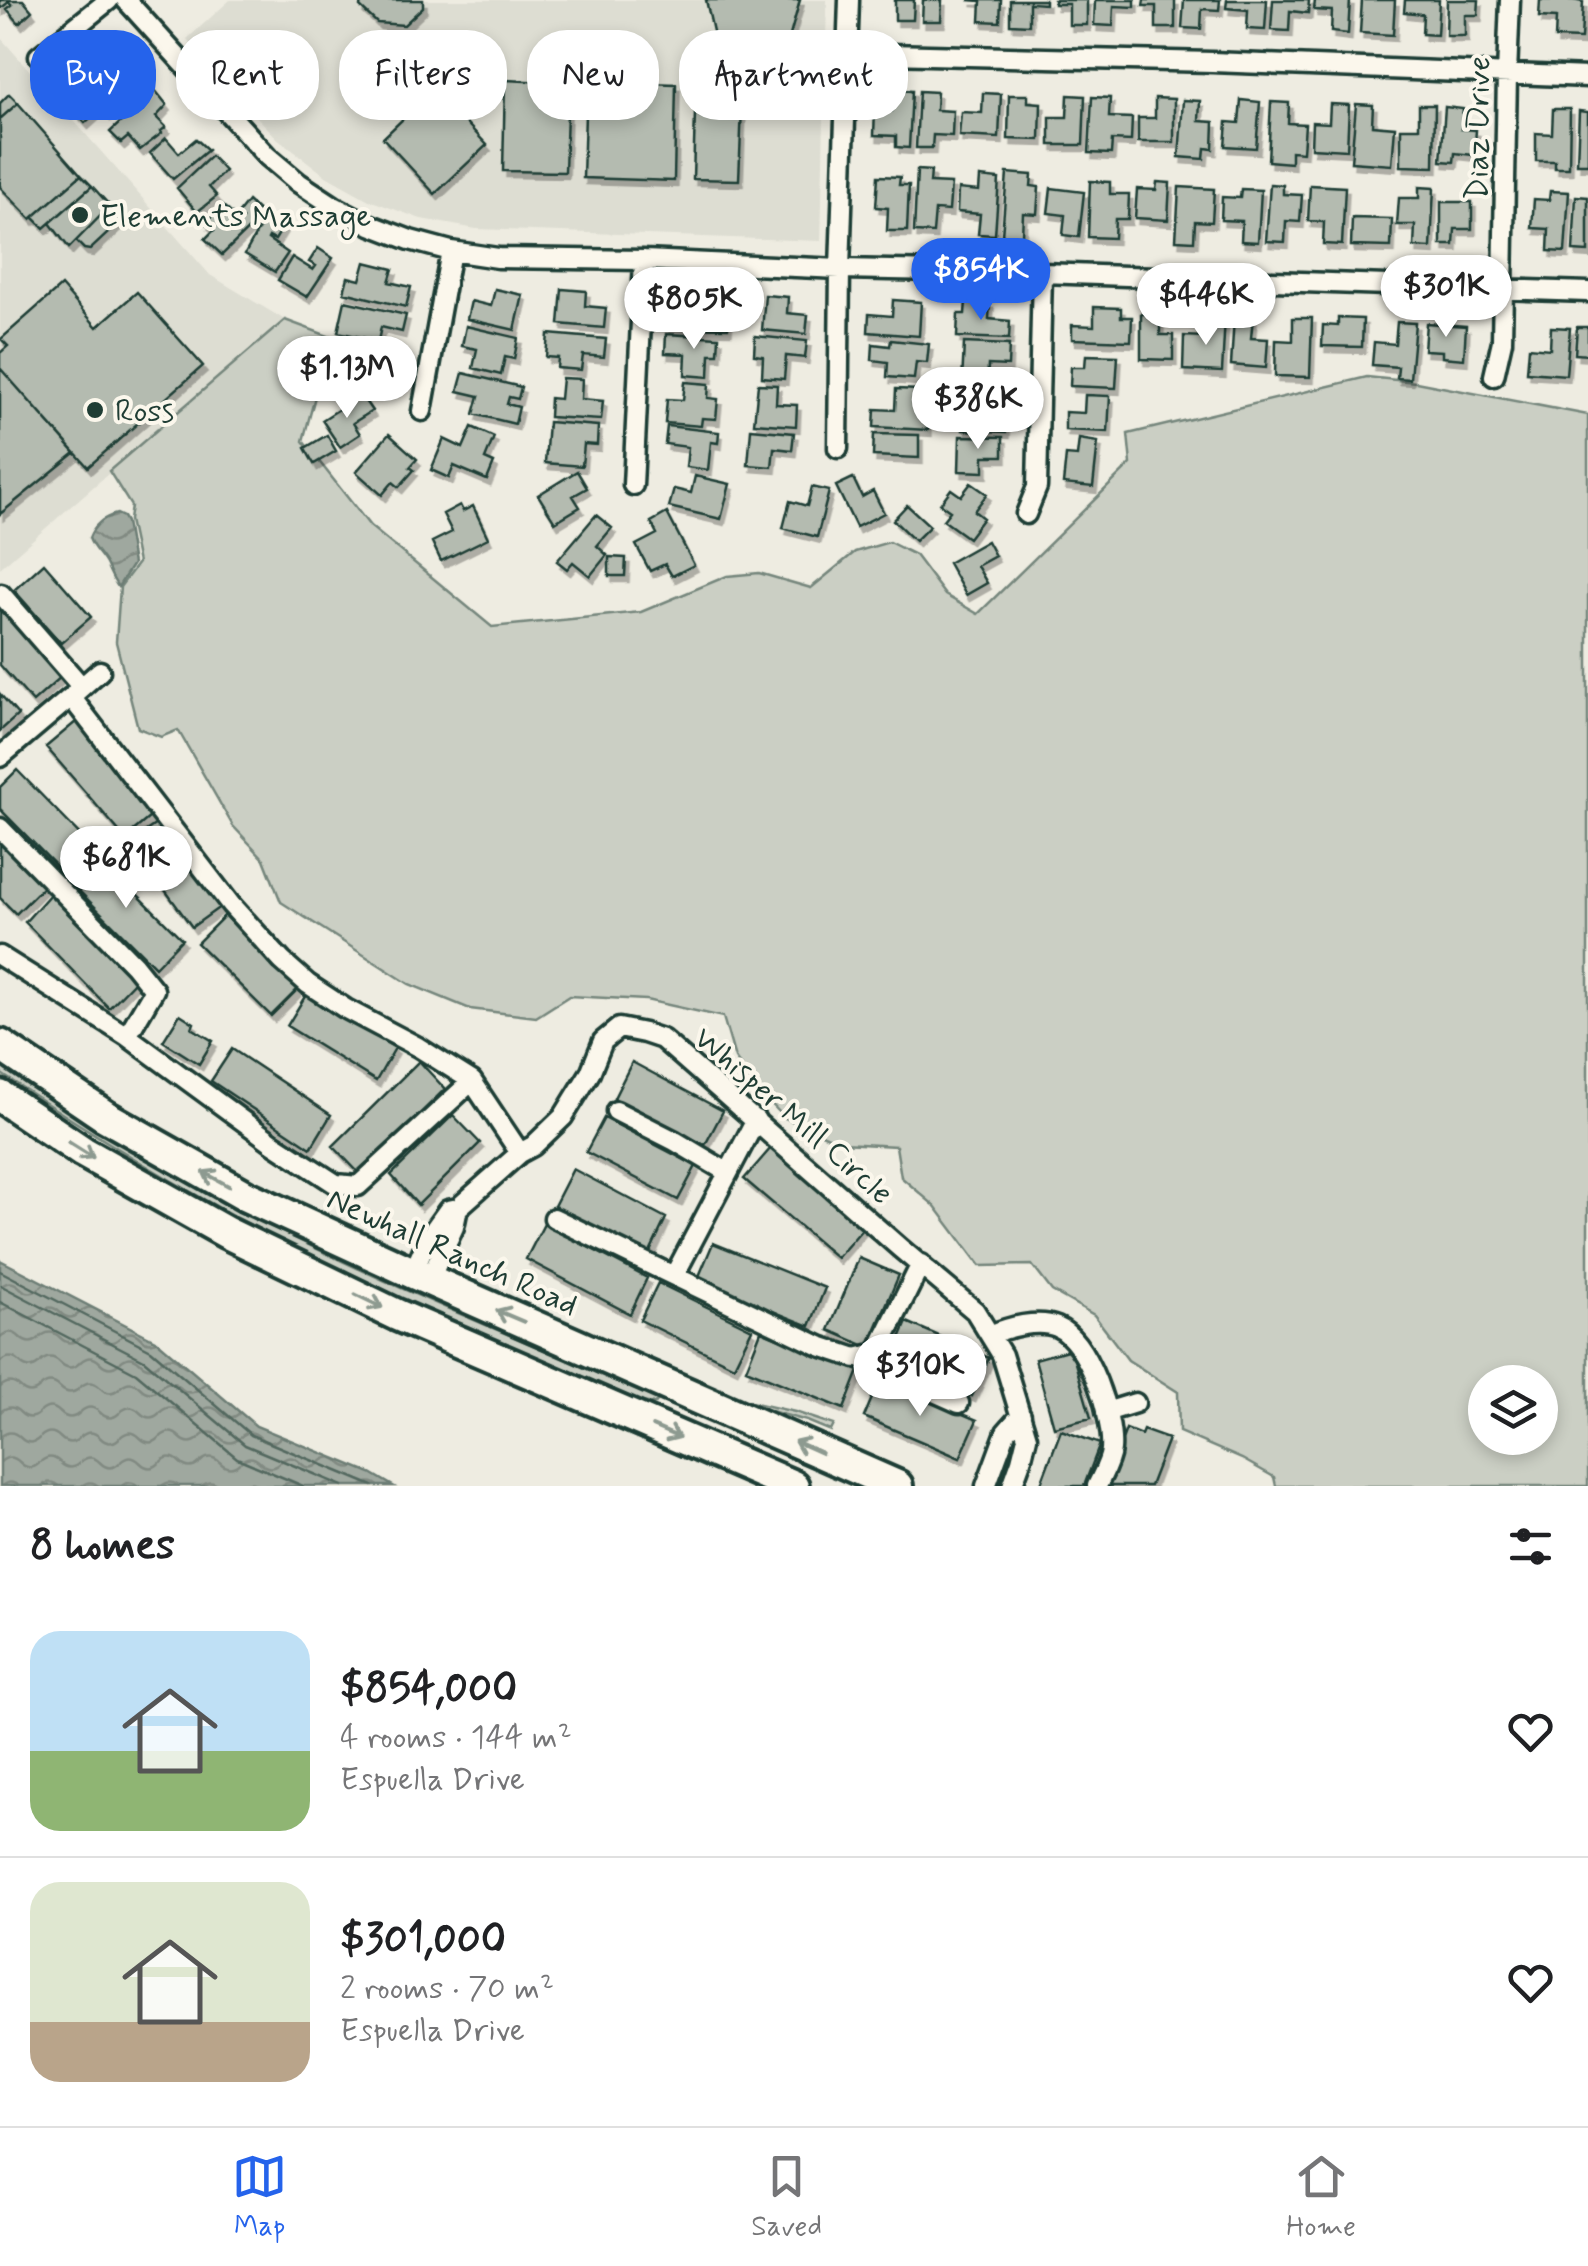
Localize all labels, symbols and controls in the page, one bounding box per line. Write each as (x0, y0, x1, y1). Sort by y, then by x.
chip: Buy (30, 30, 156, 120)
chip: Rent (176, 30, 319, 120)
chip: Filters (339, 30, 507, 120)
chip: New (527, 30, 659, 120)
chip: Apartment (679, 30, 908, 120)
street label: Diaz Drive (1457, 56, 1501, 200)
place label: Elements Massage (100, 196, 371, 240)
marker: Elements Massage (69, 204, 91, 226)
pin: $854K (911, 238, 1051, 323)
text: $854K (933, 249, 1029, 291)
pin: $301K (1376, 255, 1516, 340)
pin: $446K (1136, 263, 1276, 348)
text: $301K (1403, 266, 1489, 308)
pin: $805K (624, 267, 764, 352)
text: $446K (1159, 274, 1253, 316)
text: $805K (646, 278, 742, 320)
pin: $1.13M (266, 336, 428, 421)
text: $1.13M (299, 347, 395, 389)
pin: $386K (908, 367, 1048, 452)
text: $386K (934, 378, 1022, 420)
place label: Ross (115, 391, 174, 433)
marker: Ross (84, 399, 106, 421)
pin: $681K (56, 826, 196, 911)
text: $681K (82, 837, 170, 879)
street label: Whisper Mill Circle (684, 1018, 901, 1215)
one-way arrow (66, 1140, 95, 1160)
one-way arrow (201, 1168, 231, 1188)
street label: Newhall Ranch Road (320, 1179, 584, 1327)
one-way arrow (353, 1292, 383, 1311)
one-way arrow (495, 1306, 526, 1324)
pin: $310K (850, 1334, 990, 1419)
text: $310K (876, 1345, 964, 1387)
map controls (1468, 1365, 1558, 1455)
button: layers (1468, 1365, 1558, 1455)
one-way arrow (650, 1424, 681, 1442)
one-way arrow (794, 1436, 824, 1455)
text: 8 homes (30, 1519, 175, 1574)
icon: filters (1503, 1519, 1558, 1574)
text: $854,000 (340, 1662, 517, 1717)
icon: home (110, 1671, 230, 1791)
icon: heart (1503, 1704, 1558, 1759)
text: 4 rooms · 144 m² (340, 1717, 572, 1759)
text: Espuella Drive (340, 1759, 525, 1801)
text: $301,000 (340, 1913, 506, 1968)
icon: home (110, 1922, 230, 2042)
icon: heart (1503, 1955, 1558, 2010)
text: 2 rooms · 70 m² (340, 1968, 554, 2010)
text: Espuella Drive (340, 2010, 525, 2052)
tab: Map (232, 2149, 287, 2246)
tab: Saved (751, 2149, 822, 2246)
tab: Home (1286, 2149, 1356, 2246)

